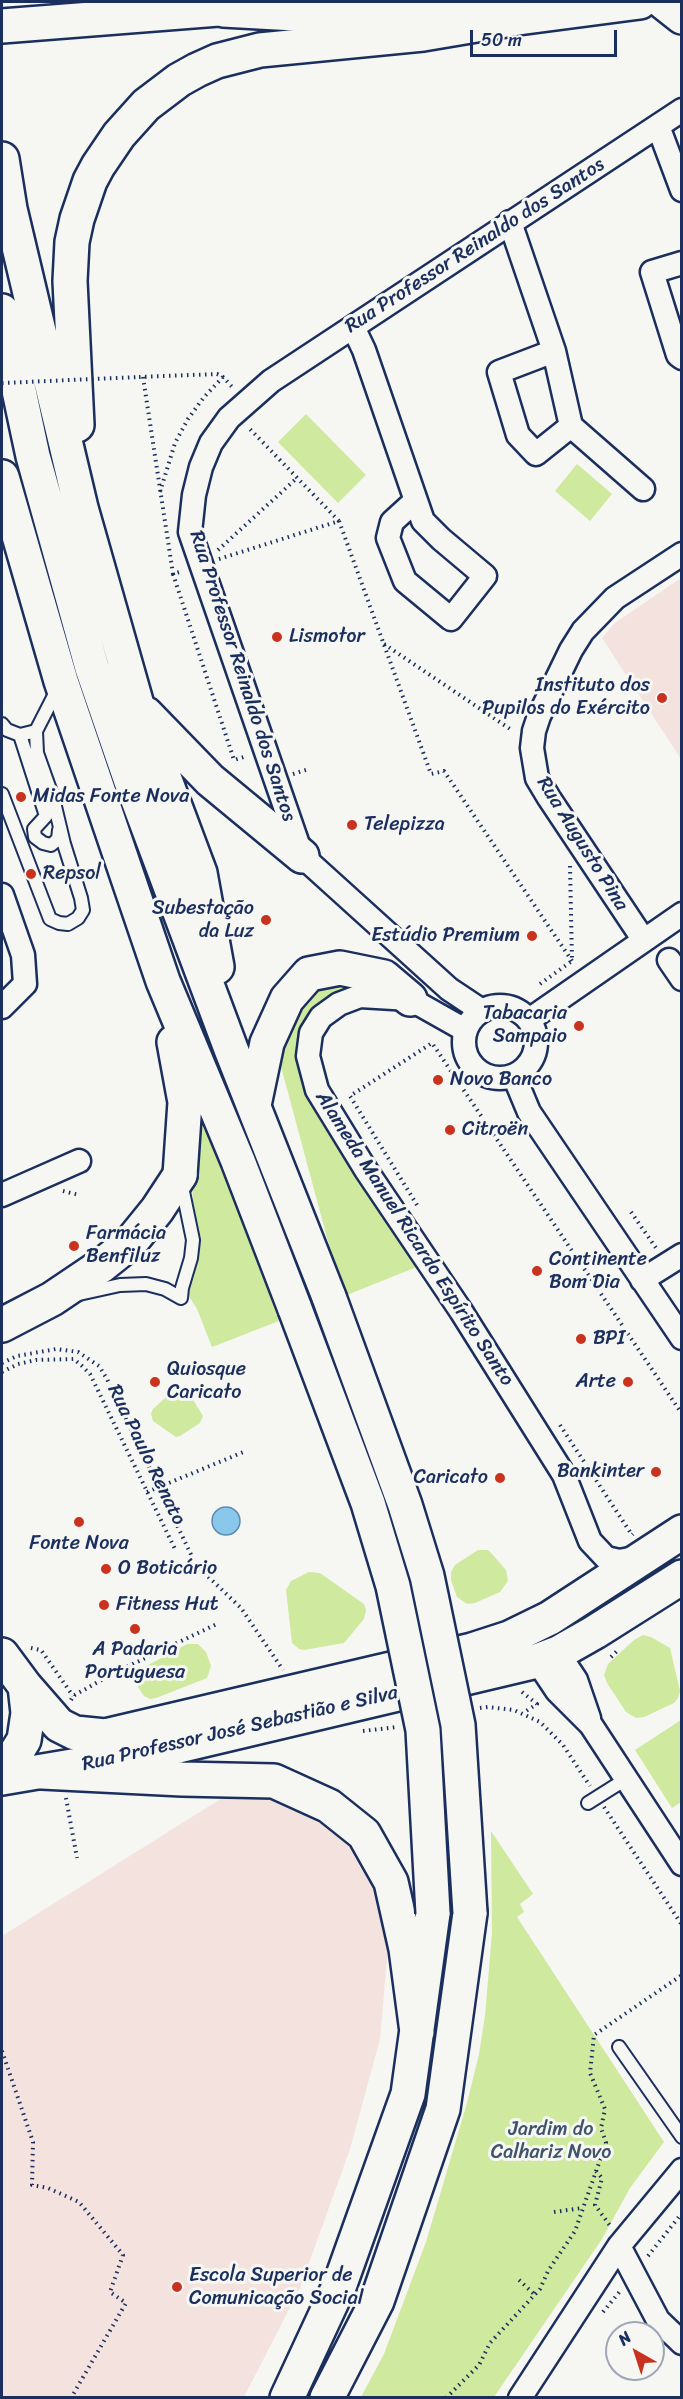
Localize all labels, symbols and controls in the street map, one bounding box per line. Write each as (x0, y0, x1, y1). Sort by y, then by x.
scale bar (473, 18, 620, 56)
text: 50 m (481, 24, 522, 56)
street label: Rua Professor Reinaldo dos Santos (341, 153, 609, 339)
street label: Rua Professor Reinaldo dos Santos (184, 528, 300, 824)
place label: Lismotor (289, 625, 365, 649)
marker: Lismotor (270, 630, 284, 644)
place label: Instituto dos Pupilos do Exército (482, 674, 650, 721)
marker: Instituto dos Pupilos do Exército (655, 691, 669, 705)
street label: Rua Augusto Pina (531, 773, 633, 915)
place label: Midas Fonte Nova (33, 785, 189, 809)
marker: Midas Fonte Nova (14, 790, 28, 804)
place label: Telepizza (364, 813, 445, 837)
marker: Telepizza (345, 818, 359, 832)
place label: Repsol (43, 862, 101, 886)
marker: Repsol (24, 867, 38, 881)
place label: Subestação da Luz (152, 897, 254, 944)
marker: Subestação da Luz (259, 913, 273, 927)
place label: Estúdio Premium (371, 924, 520, 948)
marker: Estúdio Premium (525, 929, 539, 943)
place label: Tabacaria Sampaio (483, 1002, 567, 1049)
marker: Tabacaria Sampaio (572, 1019, 586, 1033)
place label: Novo Banco (450, 1068, 552, 1092)
marker: Novo Banco (431, 1073, 445, 1087)
street label: Alameda Manuel Ricardo Espírito Santo (310, 1087, 518, 1391)
place label: Citroën (462, 1118, 528, 1142)
marker: Citroën (443, 1123, 457, 1137)
place label: Farmácia Benfiluz (86, 1222, 166, 1269)
marker: Farmácia Benfiluz (67, 1239, 81, 1253)
place label: Continente Bom Dia (549, 1248, 647, 1295)
marker: Continente Bom Dia (530, 1264, 544, 1278)
place label: BPI (593, 1327, 625, 1351)
marker: BPI (574, 1332, 588, 1346)
place label: Quiosque Caricato (167, 1358, 246, 1405)
place label: Arte (576, 1370, 616, 1394)
marker: Quiosque Caricato (148, 1375, 162, 1389)
marker: Arte (621, 1375, 635, 1389)
street label: Rua Paulo Renato (102, 1381, 190, 1529)
place label: Bankinter (557, 1460, 644, 1484)
marker: Bankinter (649, 1465, 663, 1479)
place label: Caricato (414, 1466, 488, 1490)
marker: Caricato (493, 1471, 507, 1485)
marker: Fonte Nova (72, 1515, 86, 1529)
place label: Fonte Nova (29, 1532, 129, 1556)
place label: O Boticário (118, 1557, 217, 1581)
marker: O Boticário (99, 1562, 113, 1576)
place label: Fitness Hut (116, 1593, 218, 1617)
marker: Fitness Hut (97, 1598, 111, 1612)
marker: A Padaria Portuguesa (128, 1622, 142, 1636)
place label: A Padaria Portuguesa (85, 1638, 185, 1685)
street label: Rua Professor José Sebastião e Silva (80, 1681, 400, 1777)
park label: Jardim do Calhariz Novo (491, 2118, 611, 2165)
place label: Escola Superior de Comunicação Social (189, 2264, 363, 2311)
marker: Escola Superior de Comunicação Social (170, 2280, 184, 2294)
north arrow (605, 2321, 665, 2381)
text: N (611, 2323, 638, 2353)

